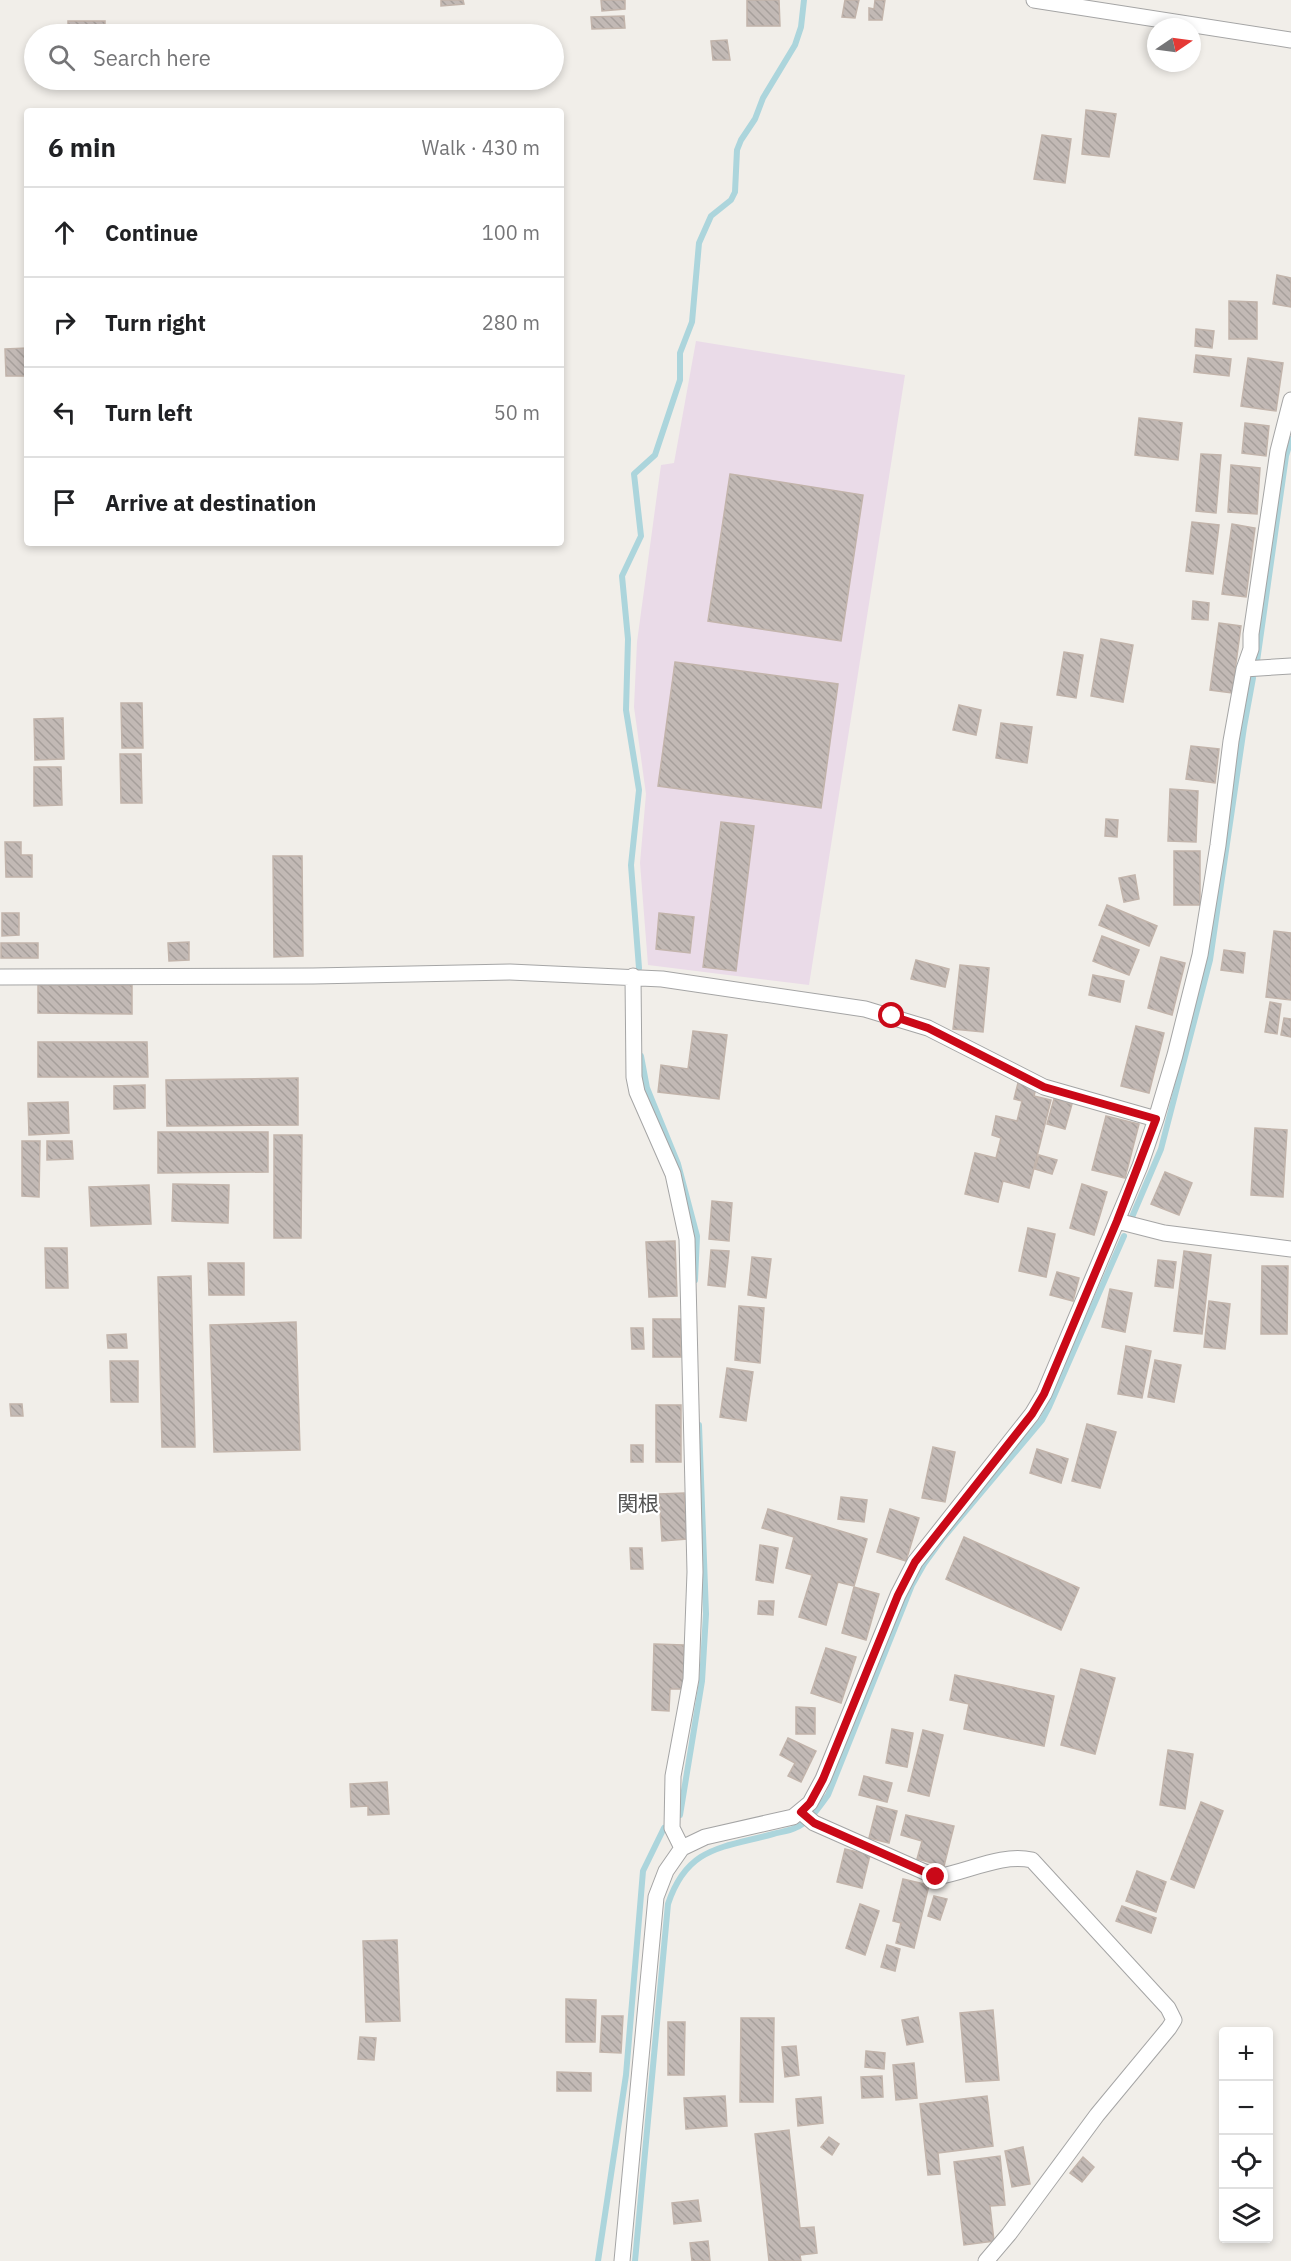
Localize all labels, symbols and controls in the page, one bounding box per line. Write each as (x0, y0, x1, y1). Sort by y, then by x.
north arrow (1147, 18, 1201, 72)
search box (24, 24, 564, 90)
icon: search (45, 41, 78, 74)
text: Search here (93, 43, 211, 72)
text: 6 min (48, 130, 116, 164)
text: Walk · 430 m (422, 134, 540, 161)
icon: ahead (48, 216, 81, 249)
text: Continue (105, 218, 198, 247)
text: 100 m (482, 219, 540, 246)
icon: right (48, 306, 81, 339)
text: Turn right (105, 308, 206, 337)
text: 280 m (482, 309, 540, 336)
icon: left (48, 396, 81, 429)
text: Turn left (105, 398, 193, 427)
text: 50 m (494, 399, 540, 426)
icon: arrive (48, 486, 81, 519)
text: Arrive at destination (105, 488, 316, 517)
route start (878, 1002, 904, 1028)
district label: 関根 (617, 1489, 659, 1517)
route end (922, 1863, 948, 1889)
map controls (1219, 2027, 1273, 2243)
button: + (1219, 2027, 1273, 2081)
button: − (1219, 2081, 1273, 2135)
button: locate (1219, 2135, 1273, 2189)
button: layers (1219, 2189, 1273, 2243)

